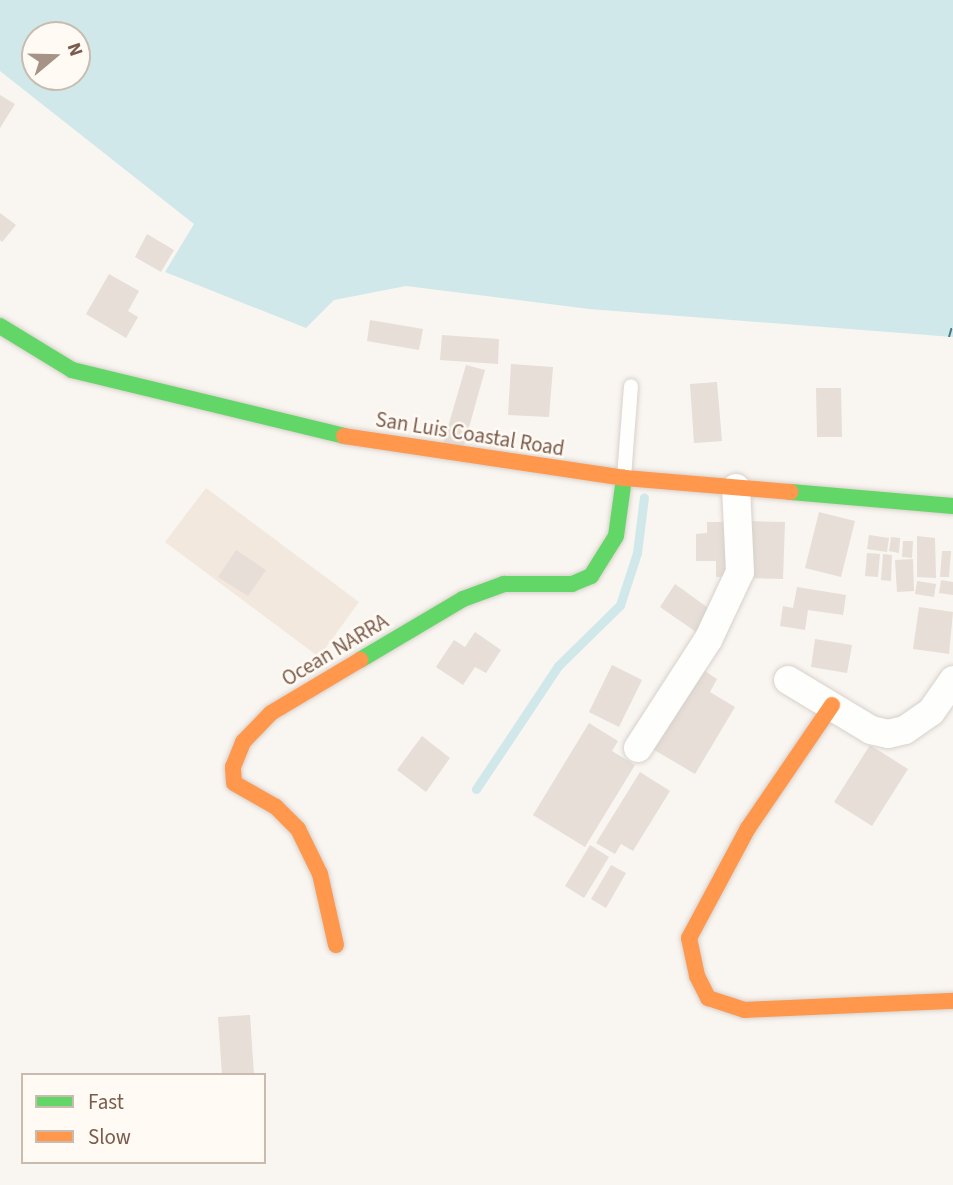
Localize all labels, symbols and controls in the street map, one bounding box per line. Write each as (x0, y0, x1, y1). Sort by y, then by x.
north arrow (21, 21, 91, 91)
text: N (60, 39, 89, 60)
street label: San Luis Coastal Road (374, 407, 566, 461)
street label: Ocean NARRA (277, 608, 393, 692)
legend (21, 1073, 266, 1164)
text: Fast (88, 1087, 124, 1117)
text: Slow (88, 1122, 131, 1152)

